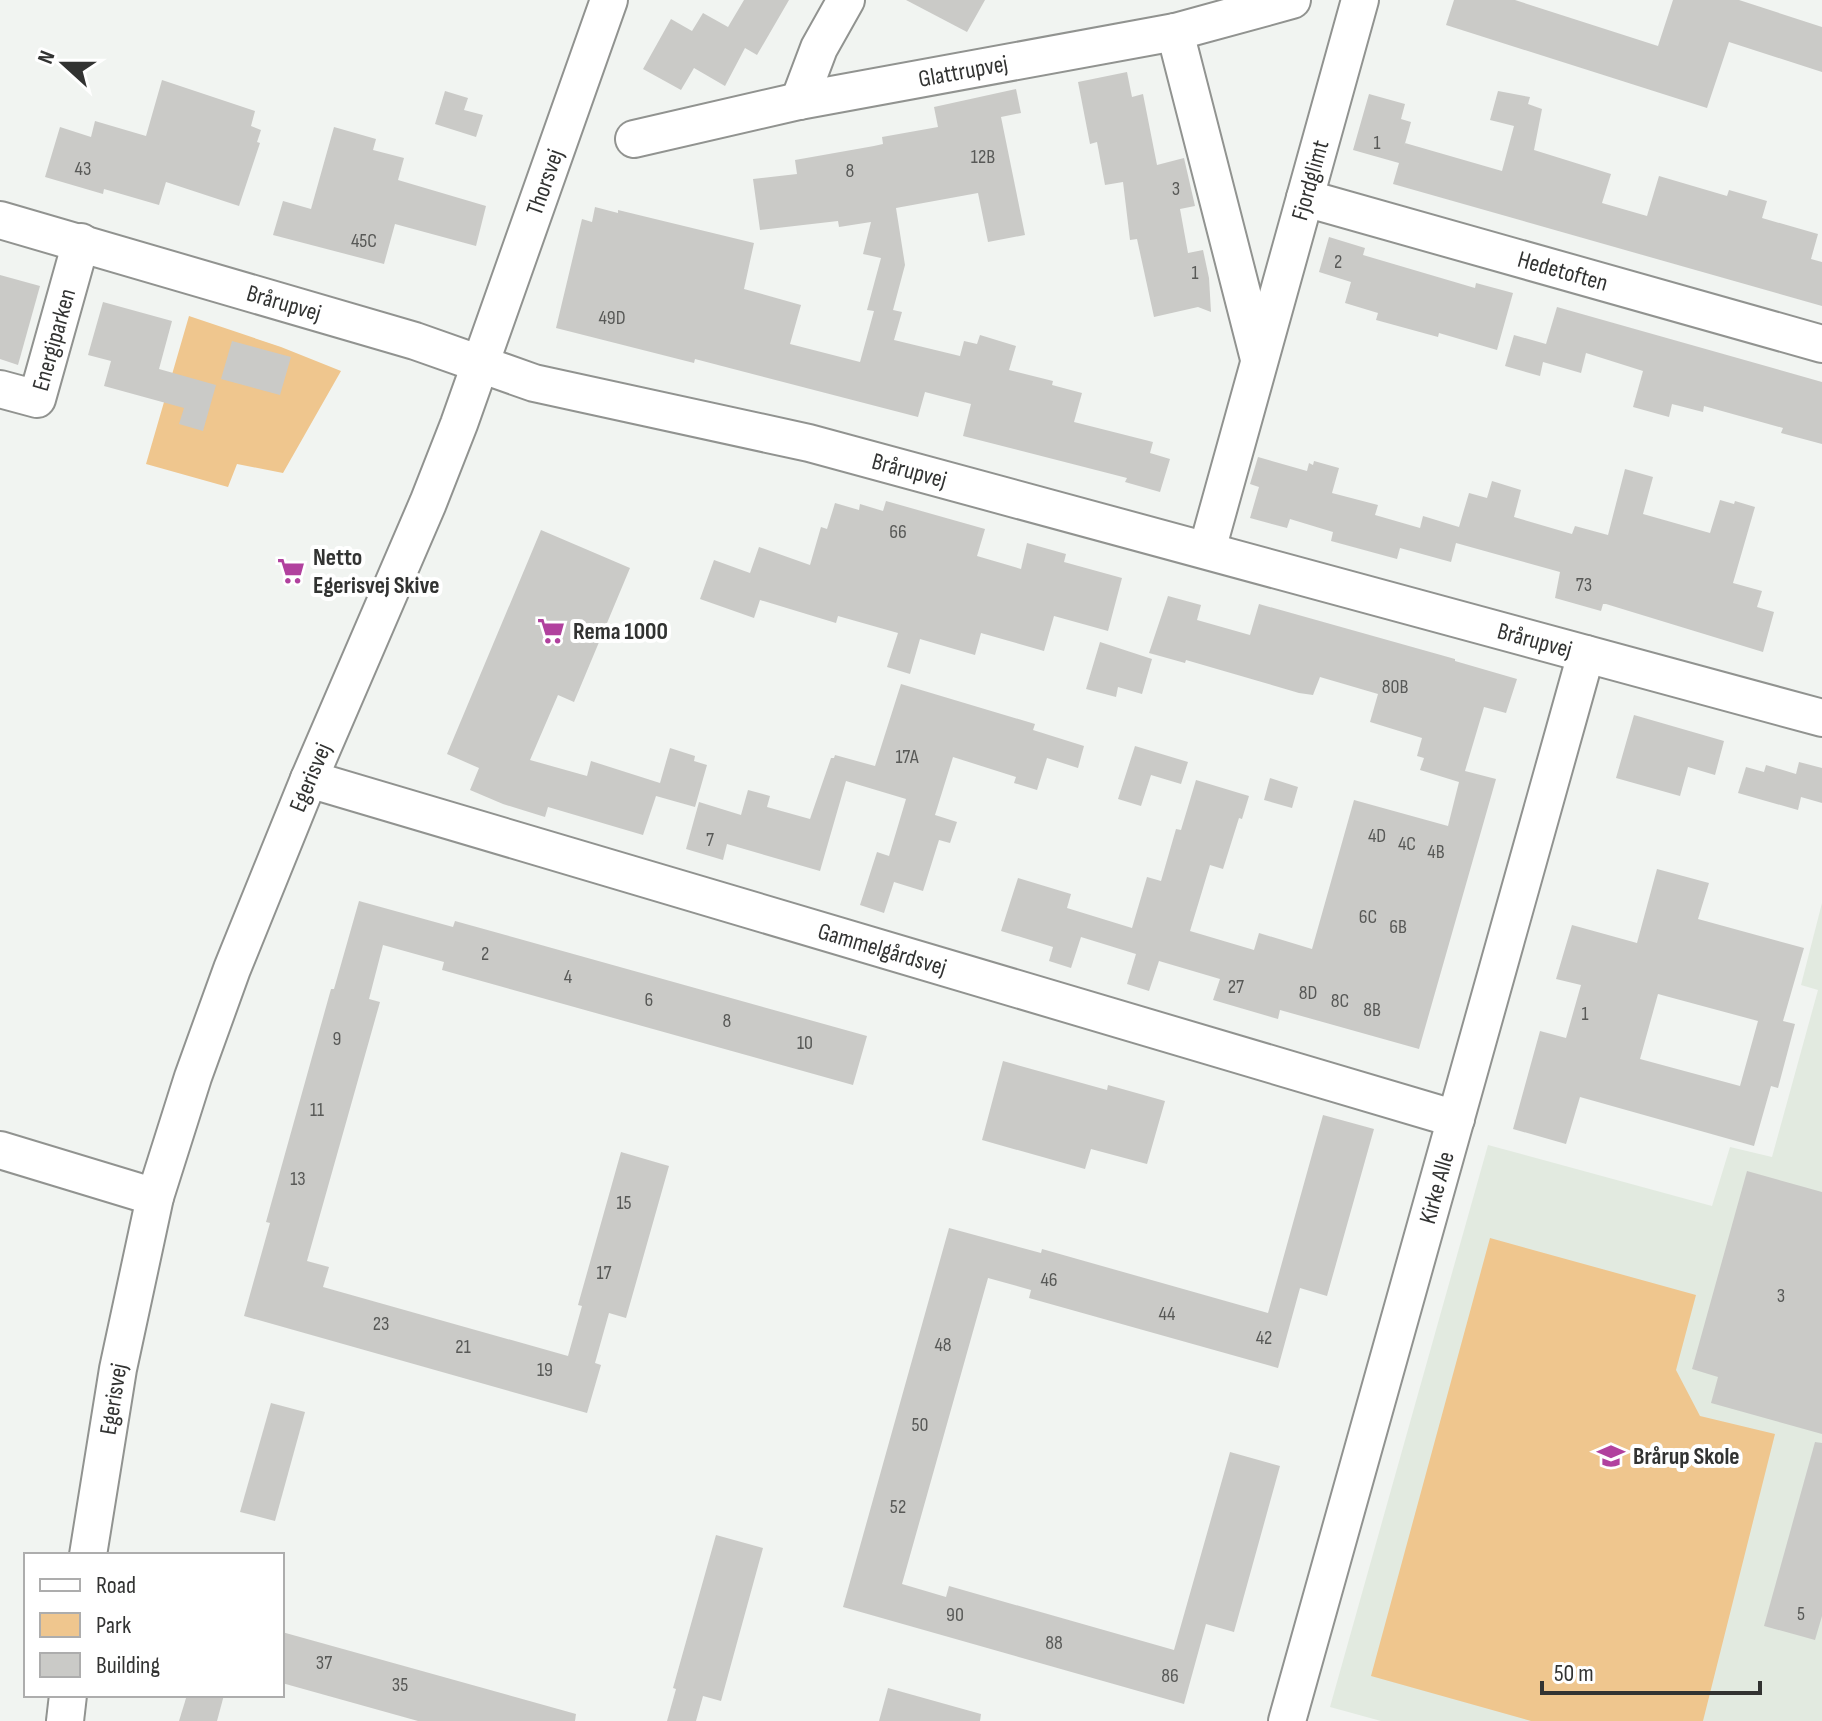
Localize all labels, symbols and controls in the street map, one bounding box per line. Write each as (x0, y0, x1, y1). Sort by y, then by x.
north arrow (24, 24, 104, 104)
text: N (32, 47, 61, 68)
street label: Glattrupvej (916, 49, 1010, 94)
house number: 1 (1374, 131, 1381, 155)
street label: Fjordglimt (1285, 137, 1335, 224)
street label: Thorsvej (520, 145, 570, 219)
house number: 12B (971, 145, 995, 169)
house number: 43 (75, 157, 91, 181)
house number: 8 (846, 159, 854, 183)
house number: 3 (1172, 177, 1180, 201)
house number: 45C (351, 229, 377, 253)
street label: Hedetoften (1514, 245, 1611, 298)
house number: 2 (1334, 250, 1342, 274)
house number: 1 (1192, 261, 1199, 285)
street label: Brårupvej (243, 279, 325, 328)
street label: Energiparken (26, 285, 82, 394)
house number: 49D (598, 306, 626, 330)
street label: Brårupvej (869, 447, 950, 495)
house number: 66 (889, 520, 907, 544)
place label: Netto Egerisvej Skive (313, 543, 440, 600)
supermarket icon: Netto Egerisvej Skive (276, 556, 306, 586)
house number: 73 (1576, 573, 1592, 597)
supermarket icon: Rema 1000 (536, 616, 566, 646)
place label: Rema 1000 (573, 617, 668, 646)
street label: Brårupvej (1494, 617, 1575, 664)
house number: 80B (1382, 675, 1408, 699)
street label: Egerisvej (283, 739, 338, 816)
house number: 17A (895, 745, 919, 769)
house number: 4D (1368, 824, 1386, 848)
house number: 7 (706, 828, 714, 852)
house number: 4C (1398, 832, 1416, 856)
house number: 4B (1427, 840, 1445, 864)
house number: 6C (1359, 905, 1377, 929)
house number: 6B (1389, 915, 1407, 939)
street label: Gammelgårdsvej (814, 917, 950, 982)
house number: 2 (481, 942, 489, 966)
house number: 4 (564, 965, 572, 989)
house number: 27 (1228, 975, 1244, 999)
house number: 8D (1299, 981, 1317, 1005)
house number: 6 (645, 988, 653, 1012)
house number: 8C (1331, 989, 1349, 1013)
house number: 8B (1363, 998, 1381, 1022)
house number: 1 (1582, 1002, 1589, 1026)
house number: 8 (723, 1009, 731, 1033)
house number: 9 (333, 1027, 341, 1051)
house number: 10 (797, 1031, 813, 1055)
house number: 11 (310, 1098, 324, 1122)
street label: Kirke Alle (1413, 1148, 1461, 1227)
house number: 13 (290, 1167, 306, 1191)
house number: 15 (616, 1191, 632, 1215)
house number: 17 (597, 1261, 611, 1285)
house number: 46 (1040, 1268, 1058, 1292)
house number: 3 (1777, 1284, 1785, 1308)
house number: 44 (1159, 1302, 1175, 1326)
house number: 23 (373, 1312, 389, 1336)
house number: 42 (1256, 1326, 1272, 1350)
house number: 48 (934, 1333, 952, 1357)
house number: 21 (455, 1335, 471, 1359)
house number: 19 (537, 1358, 553, 1382)
street label: Egerisvej (94, 1361, 134, 1437)
house number: 50 (912, 1413, 928, 1437)
school or university icon: Brårup Skole (1596, 1441, 1626, 1471)
place label: Brårup Skole (1633, 1442, 1740, 1471)
house number: 52 (890, 1495, 906, 1519)
legend (24, 1553, 284, 1697)
text: Road (96, 1571, 136, 1600)
house number: 5 (1797, 1602, 1805, 1626)
house number: 90 (946, 1603, 964, 1627)
text: Park (96, 1611, 131, 1640)
house number: 88 (1045, 1631, 1063, 1655)
scale bar (1542, 1645, 1760, 1695)
text: Building (96, 1651, 160, 1680)
house number: 37 (316, 1651, 332, 1675)
text: 50 m (1554, 1659, 1594, 1688)
house number: 86 (1161, 1664, 1179, 1688)
house number: 35 (392, 1673, 408, 1697)

